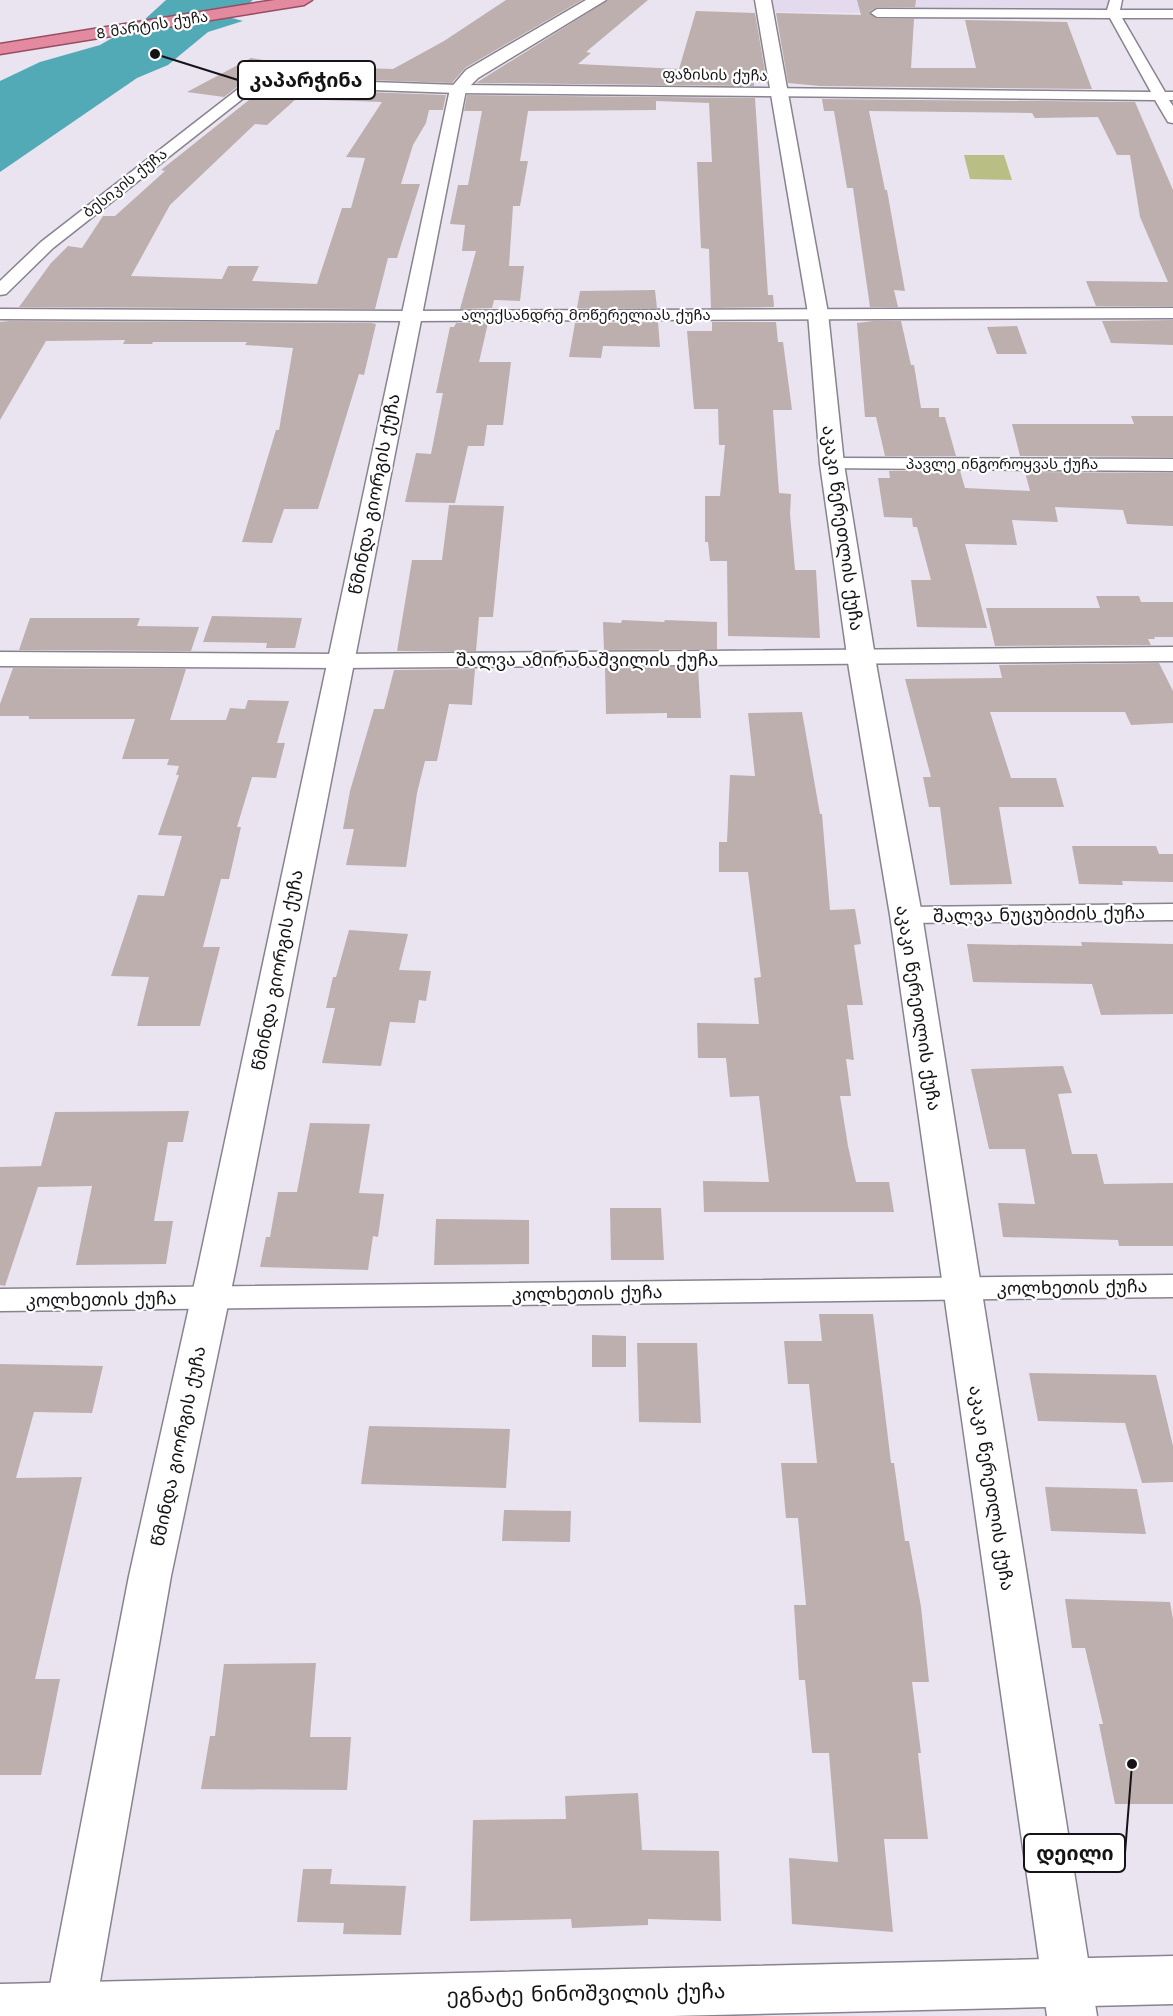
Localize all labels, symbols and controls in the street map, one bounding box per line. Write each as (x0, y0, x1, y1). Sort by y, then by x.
street label: 8 მარტის ქუჩა (95, 7, 209, 43)
callout: კაპარჭინა (238, 61, 375, 99)
street label: ფაზისის ქუჩა (662, 65, 768, 85)
text: კაპარჭინა (250, 68, 362, 92)
street label: ბესიკის ქუჩა (79, 145, 171, 221)
street label: ალექსანდრე მოწერელიას ქუჩა (461, 306, 711, 324)
street label: წმინდა გიორგის ქუჩა (344, 392, 405, 596)
street label: აკაკი წერეთლის ქუჩა (817, 424, 868, 632)
street label: პავლე ინგოროყვას ქუჩა (906, 455, 1098, 473)
street label: შალვა ამირანაშვილის ქუჩა (456, 649, 718, 671)
street label: წმინდა გიორგის ქუჩა (247, 868, 308, 1072)
street label: შალვა ნუცუბიძის ქუჩა (933, 902, 1145, 927)
street label: აკაკი წერეთლის ქუჩა (891, 904, 946, 1112)
street label: კოლხეთის ქუჩა (996, 1275, 1148, 1300)
street label: კოლხეთის ქუჩა (511, 1281, 663, 1306)
street label: კოლხეთის ქუჩა (25, 1287, 177, 1312)
street label: წმინდა გიორგის ქუჩა (147, 1344, 210, 1548)
street label: აკაკი წერეთლის ქუჩა (964, 1384, 1019, 1592)
callout: დეილი (1024, 1834, 1125, 1872)
text: დეილი (1036, 1841, 1114, 1866)
street label: ეგნატე ნინოშვილის ქუჩა (446, 1978, 726, 2009)

